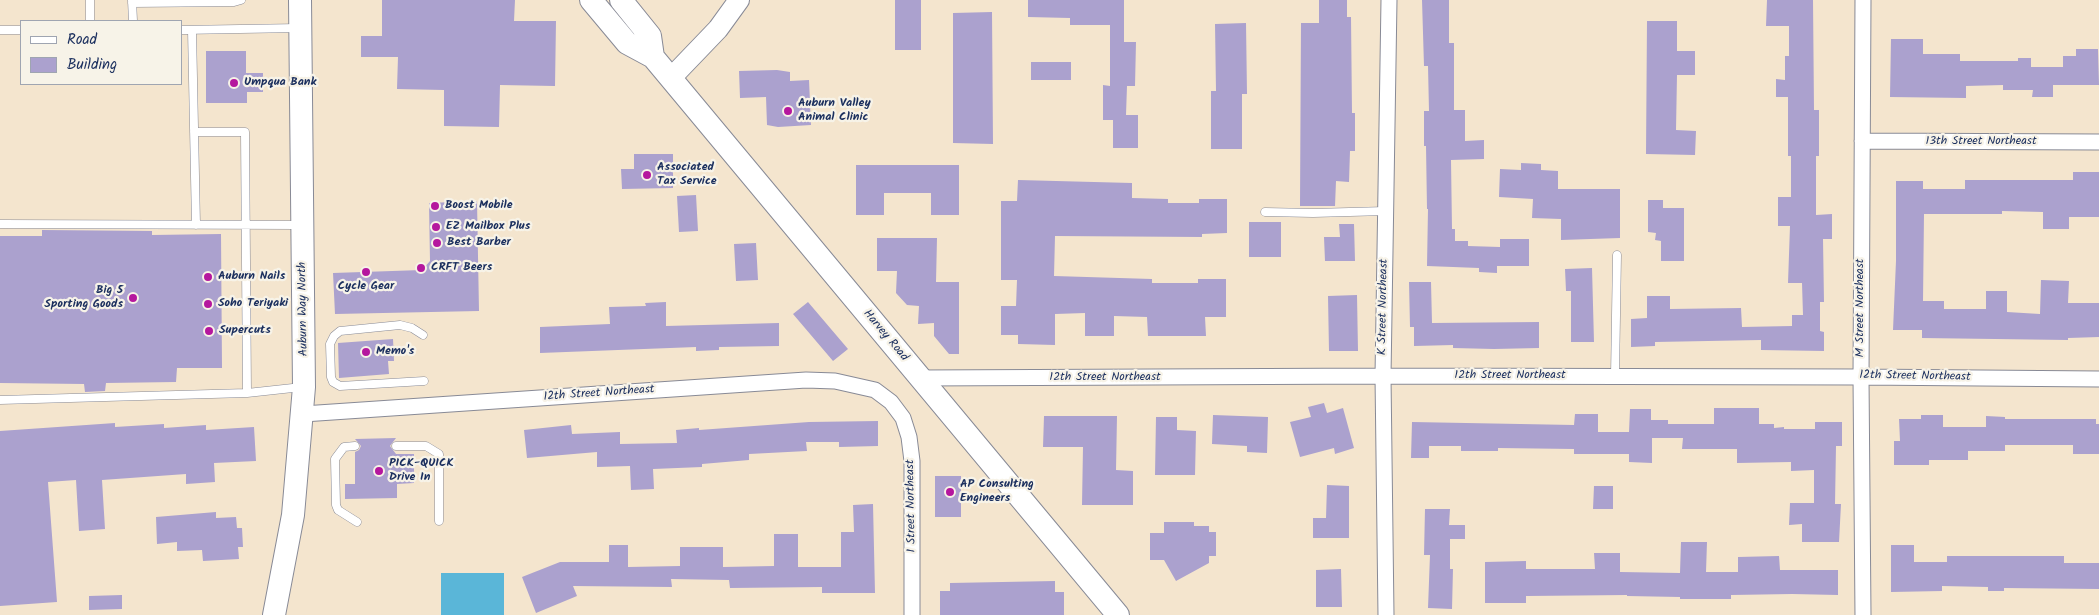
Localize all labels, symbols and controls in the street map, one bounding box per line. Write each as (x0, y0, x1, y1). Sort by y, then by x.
legend (20, 20, 182, 85)
text: Road (67, 28, 97, 52)
text: Building (67, 53, 117, 77)
place label: Umpqua Bank (244, 76, 316, 90)
marker: Umpqua Bank (228, 77, 240, 89)
place label: Auburn Valley Animal Clinic (798, 97, 871, 125)
marker: Auburn Valley Animal Clinic (782, 105, 794, 117)
street label: 13th Street Northeast (1925, 135, 2037, 149)
place label: Associated Tax Service (657, 161, 717, 189)
marker: Associated Tax Service (641, 169, 653, 181)
place label: Boost Mobile (445, 199, 513, 213)
marker: Boost Mobile (429, 200, 441, 212)
place label: EZ Mailbox Plus (446, 220, 530, 234)
marker: EZ Mailbox Plus (430, 221, 442, 233)
place label: Best Barber (447, 236, 511, 250)
marker: Best Barber (431, 237, 443, 249)
street label: K Street Northeast (1376, 259, 1392, 355)
street label: M Street Northeast (1854, 259, 1868, 357)
place label: CRFT Beers (431, 261, 492, 275)
street label: Auburn Way North (296, 262, 312, 356)
marker: CRFT Beers (415, 262, 427, 274)
marker: Cycle Gear (360, 266, 372, 278)
place label: Auburn Nails (218, 270, 285, 284)
marker: Auburn Nails (202, 271, 214, 283)
place label: Cycle Gear (338, 280, 394, 294)
place label: Big 5 Sporting Goods (44, 284, 123, 312)
marker: Big 5 Sporting Goods (127, 292, 139, 304)
place label: Soho Teriyaki (218, 297, 288, 311)
marker: Soho Teriyaki (202, 298, 214, 310)
street label: Harvey Road (859, 307, 911, 365)
place label: Supercuts (219, 324, 271, 338)
marker: Supercuts (203, 325, 215, 337)
place label: Memo's (376, 345, 414, 359)
marker: Memo's (360, 346, 372, 358)
street label: 12th Street Northeast (1454, 369, 1566, 383)
street label: 12th Street Northeast (1859, 369, 1971, 385)
street label: 12th Street Northeast (1049, 371, 1161, 385)
street label: 12th Street Northeast (543, 383, 655, 405)
place label: PICK-QUICK Drive In (389, 457, 454, 485)
street label: I Street Northeast (904, 459, 920, 553)
marker: PICK-QUICK Drive In (373, 465, 385, 477)
place label: AP Consulting Engineers (960, 478, 1034, 506)
marker: AP Consulting Engineers (944, 486, 956, 498)

